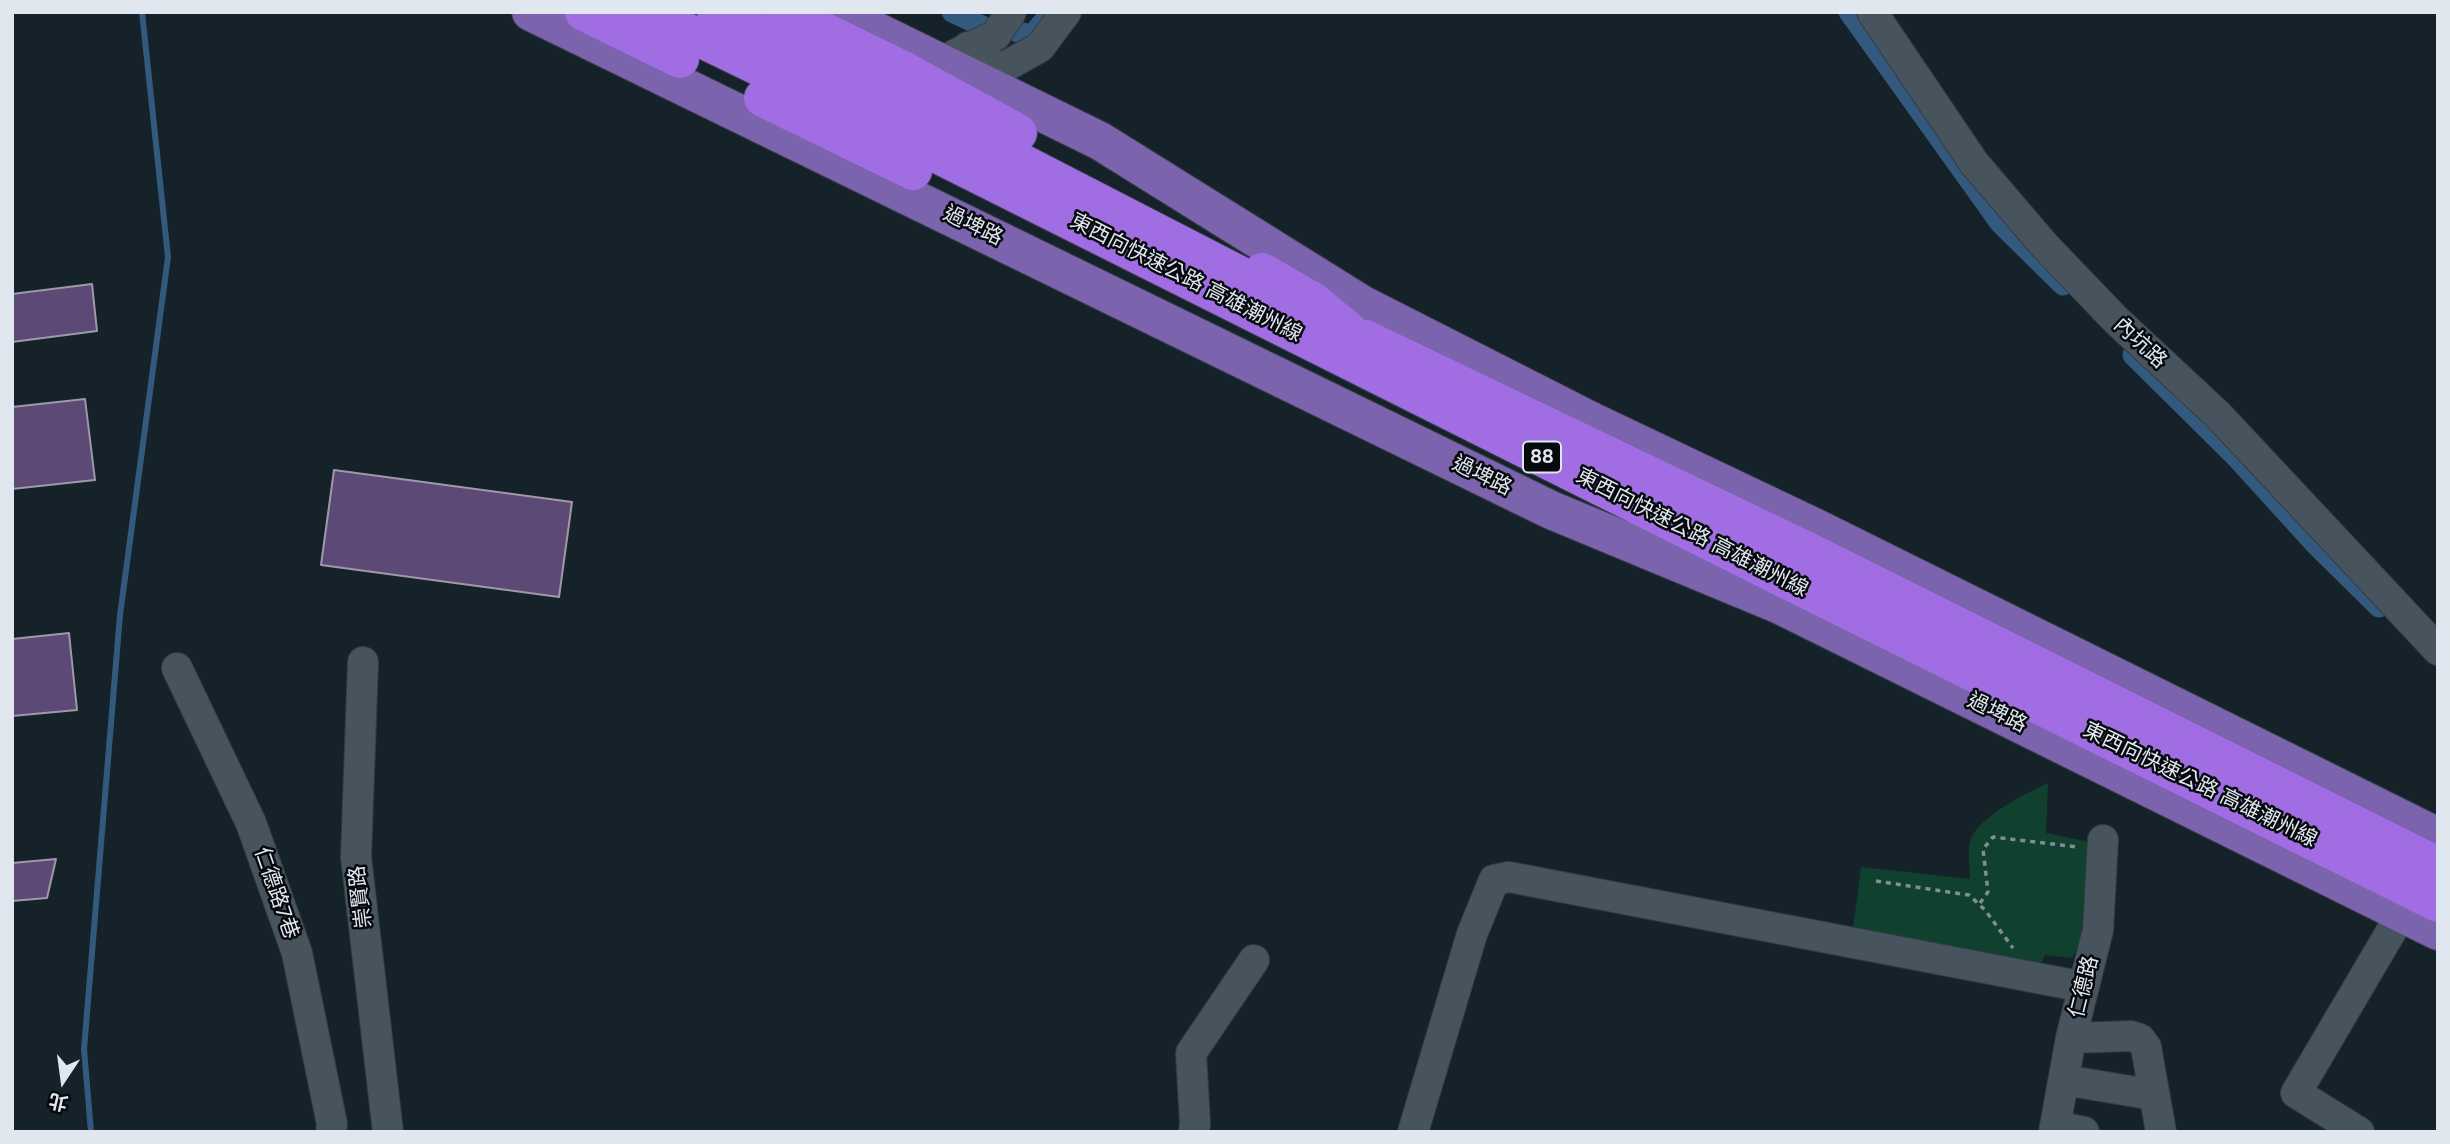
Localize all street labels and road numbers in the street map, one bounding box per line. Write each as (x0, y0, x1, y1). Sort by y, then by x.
street label: 過埤路 (939, 201, 1007, 251)
street label: 東西向快速公路 高雄潮州線 (1066, 208, 1306, 348)
street label: 內坑路 (2108, 312, 2172, 374)
road number: 88 (1523, 442, 1561, 472)
street label: 過埤路 (1448, 451, 1516, 501)
street label: 東西向快速公路 高雄潮州線 (1572, 463, 1812, 603)
street label: 過埤路 (1963, 688, 2031, 738)
street label: 東西向快速公路 高雄潮州線 (2079, 717, 2321, 853)
street label: 仁德路7巷 (249, 844, 303, 942)
street label: 崇賢路 (345, 864, 377, 930)
street label: 仁德路 (2064, 953, 2104, 1021)

